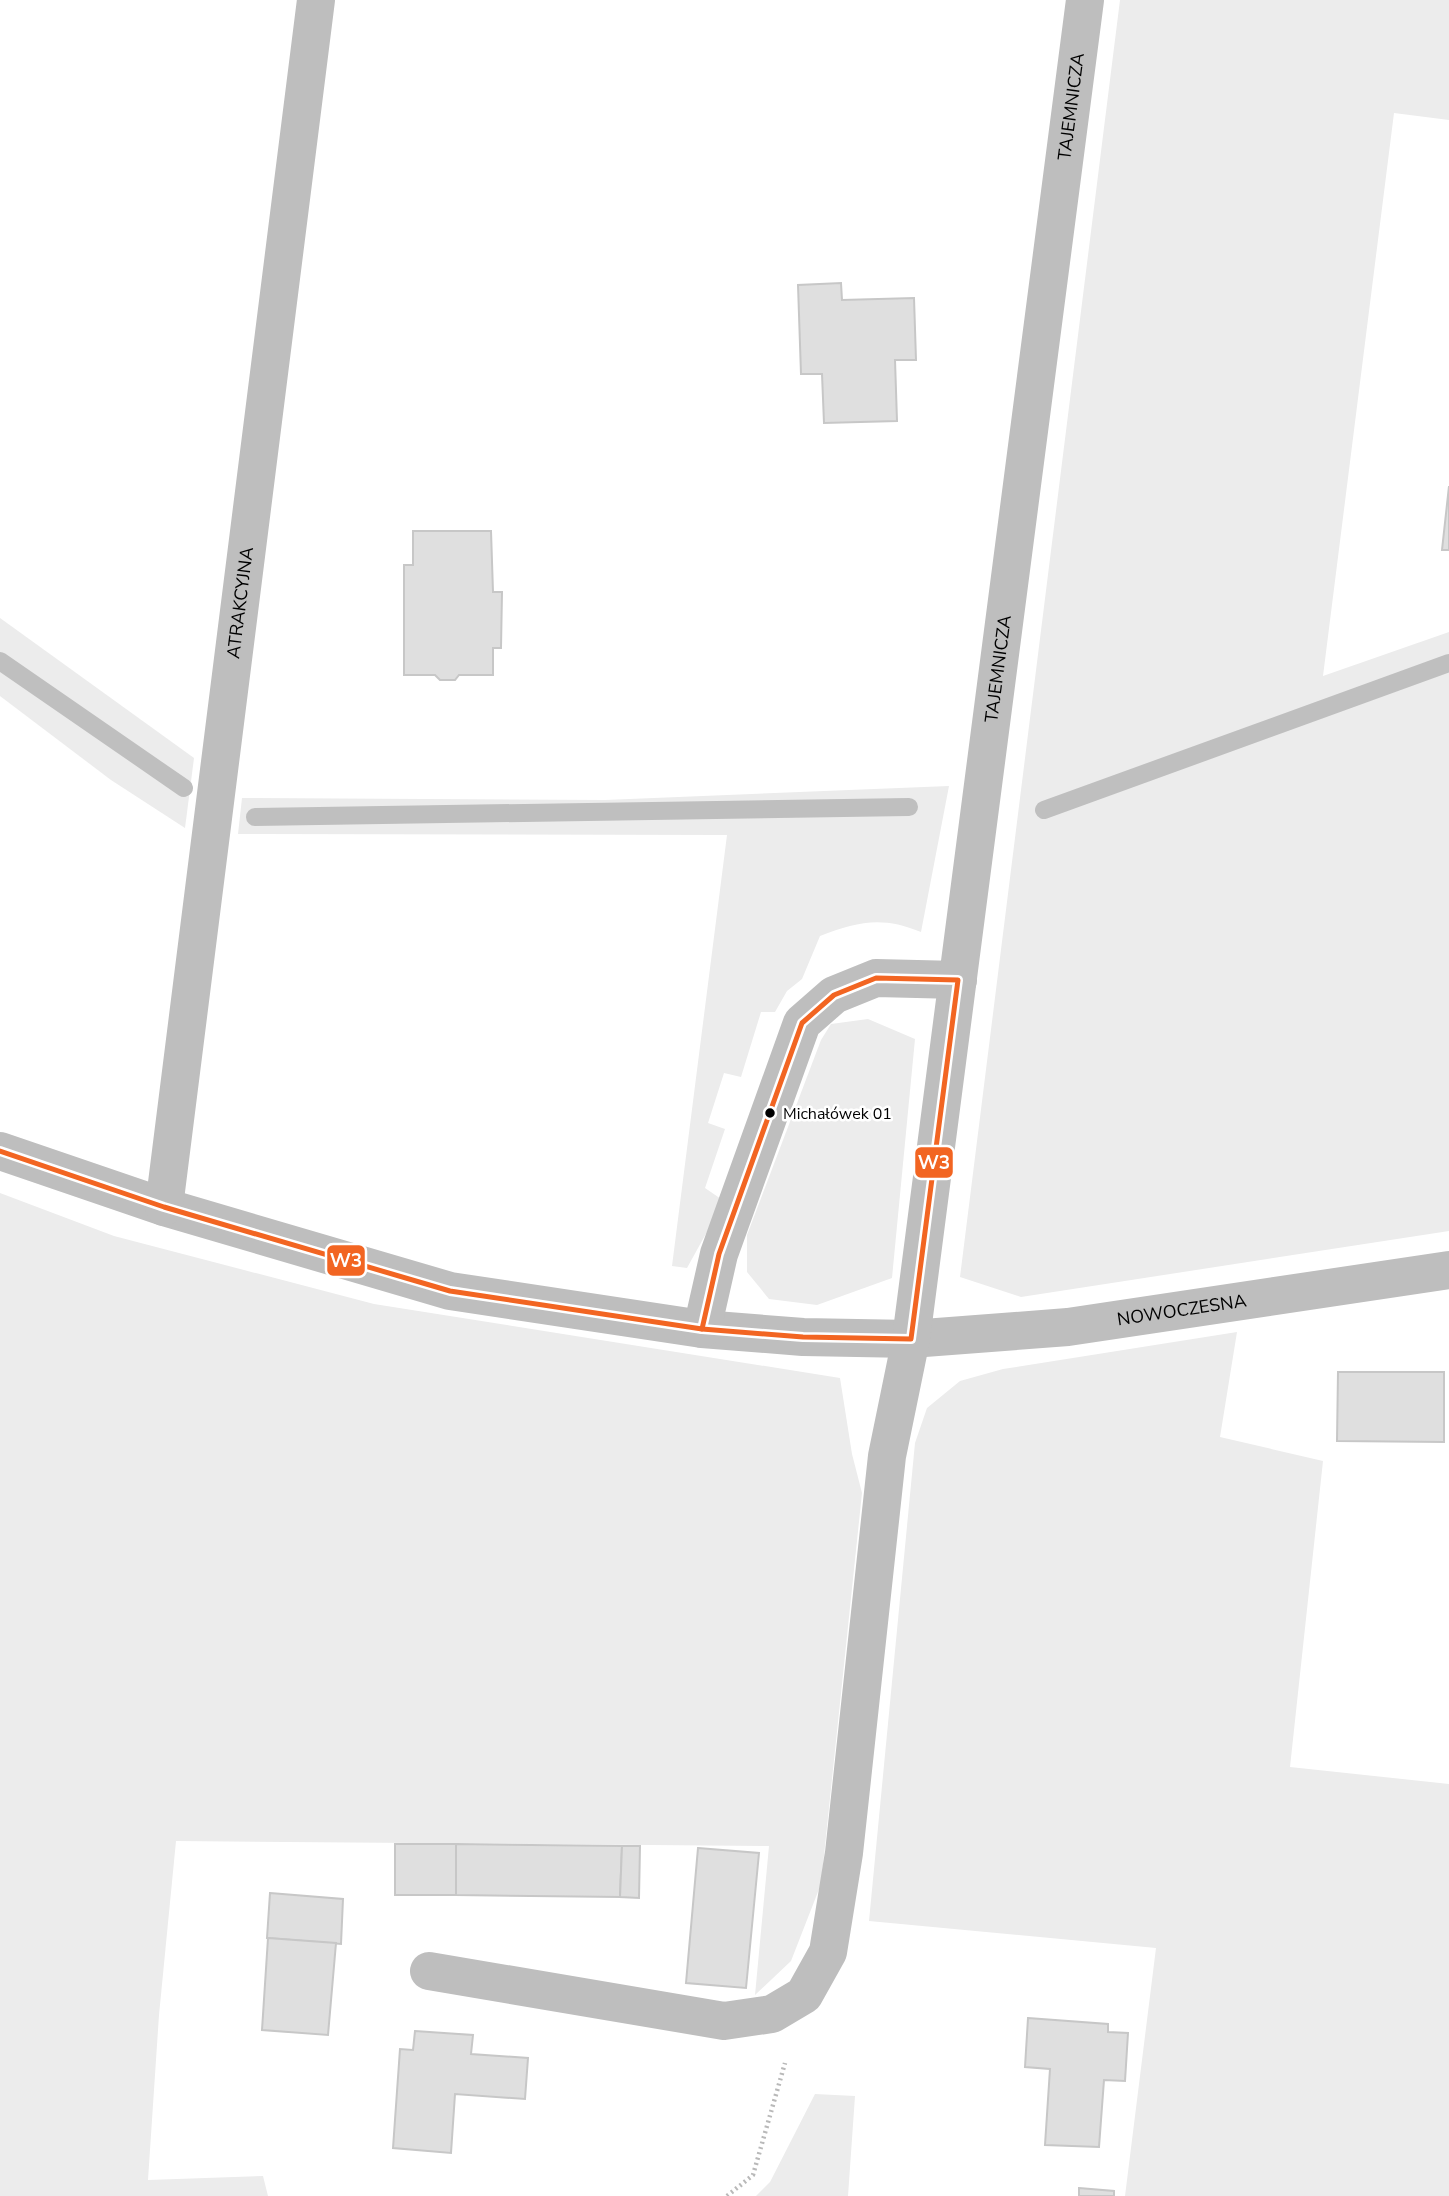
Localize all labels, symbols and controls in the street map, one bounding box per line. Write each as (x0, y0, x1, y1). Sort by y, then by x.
street label: TAJEMNICZA (1052, 51, 1090, 162)
street label: ATRAKCYJNA (221, 546, 259, 660)
street label: TAJEMNICZA (979, 614, 1017, 724)
place label: Michałówek 01 (783, 1103, 892, 1125)
marker: Michałówek 01 (763, 1106, 777, 1120)
line badge: W3 (914, 1146, 954, 1179)
text: W3 (918, 1150, 950, 1176)
line badge: W3 (326, 1244, 366, 1277)
text: W3 (330, 1248, 362, 1274)
street label: NOWOCZESNA (1115, 1288, 1248, 1332)

